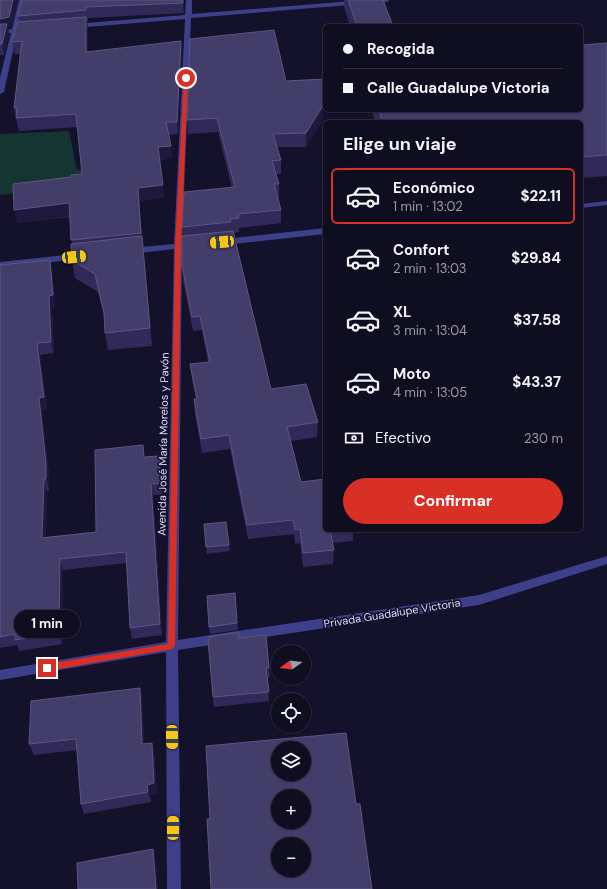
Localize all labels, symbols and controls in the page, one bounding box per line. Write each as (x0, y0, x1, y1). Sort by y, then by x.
text: Recogida (367, 39, 434, 59)
route start (177, 69, 195, 87)
text: Calle Guadalupe Victoria (367, 78, 550, 98)
text: Elige un viaje (343, 132, 457, 156)
icon: car (345, 178, 381, 214)
text: Económico (393, 178, 475, 198)
text: $22.11 (520, 186, 561, 206)
text: 1 min · 13:02 (393, 198, 463, 215)
car (210, 235, 234, 249)
icon: car (345, 240, 381, 276)
text: Confort (393, 240, 450, 260)
text: $29.84 (511, 248, 561, 268)
car (61, 250, 87, 264)
text: 2 min · 13:03 (393, 260, 467, 277)
icon: car (345, 302, 381, 338)
text: XL (393, 302, 411, 322)
text: $37.58 (513, 310, 561, 330)
text: 3 min · 13:04 (393, 322, 467, 339)
street label: Avenida José María Morelos y Pavón (154, 352, 172, 536)
icon: car (345, 364, 381, 400)
text: Moto (393, 364, 431, 384)
text: $43.37 (512, 372, 561, 392)
text: 4 min · 13:05 (393, 384, 467, 401)
icon: cash (343, 427, 365, 449)
text: Efectivo (375, 428, 431, 448)
text: 230 m (524, 430, 563, 447)
button: Confirmar (343, 478, 563, 524)
street label: Privada Guadalupe Victoria (323, 595, 461, 631)
callout: 1 min (14, 610, 80, 638)
text: 1 min (31, 615, 63, 632)
north arrow (271, 645, 311, 685)
map controls (271, 645, 311, 877)
route end (38, 659, 56, 677)
button: locate (271, 693, 311, 733)
car (166, 725, 178, 749)
button: layers (271, 741, 311, 781)
button: + (271, 789, 311, 829)
car (167, 816, 179, 840)
button: − (271, 837, 311, 877)

